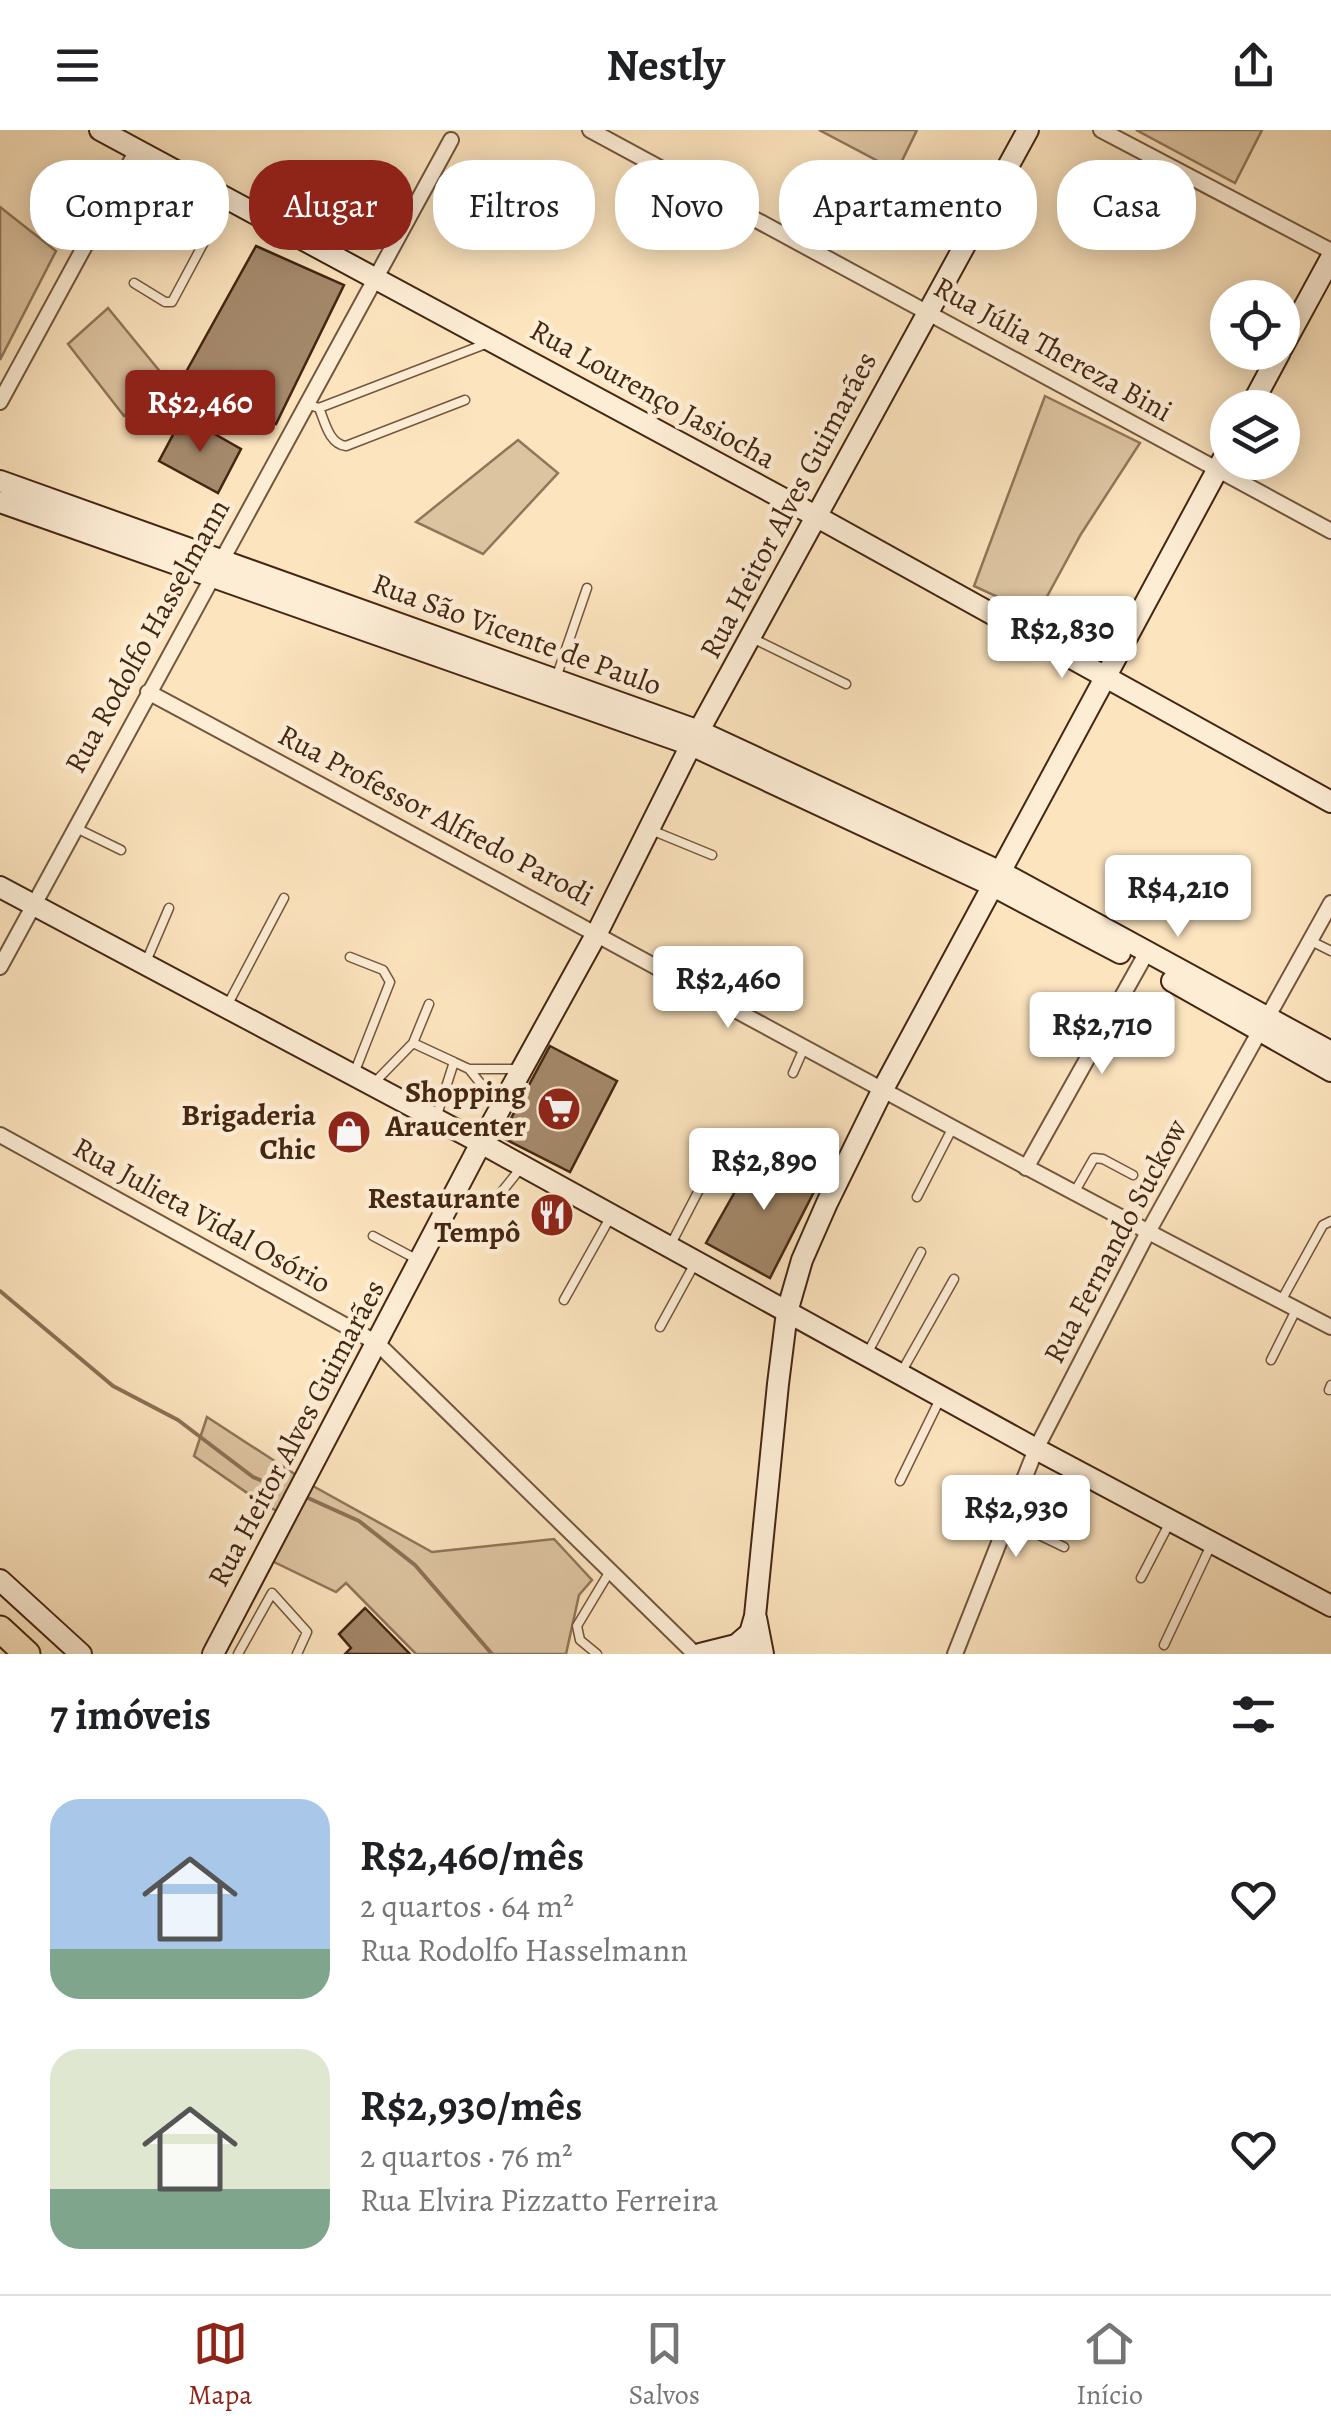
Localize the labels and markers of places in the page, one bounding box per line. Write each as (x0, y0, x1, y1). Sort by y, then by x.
pin: R$2,460 (108, 370, 292, 455)
pin: R$2,830 (970, 596, 1154, 681)
pin: R$4,210 (1086, 855, 1270, 940)
pin: R$2,460 (636, 946, 820, 1031)
pin: R$2,710 (1010, 992, 1194, 1077)
place label: Shopping Araucenter (385, 1072, 527, 1146)
supermarket icon: Shopping Araucenter (536, 1086, 582, 1132)
place label: Brigaderia Chic (181, 1095, 317, 1169)
shop icon: Brigaderia Chic (326, 1109, 372, 1155)
pin: R$2,890 (672, 1128, 856, 1213)
place label: Restaurante Tempô (368, 1178, 520, 1252)
restaurant icon: Restaurante Tempô (529, 1192, 575, 1238)
pin: R$2,930 (924, 1475, 1108, 1560)

